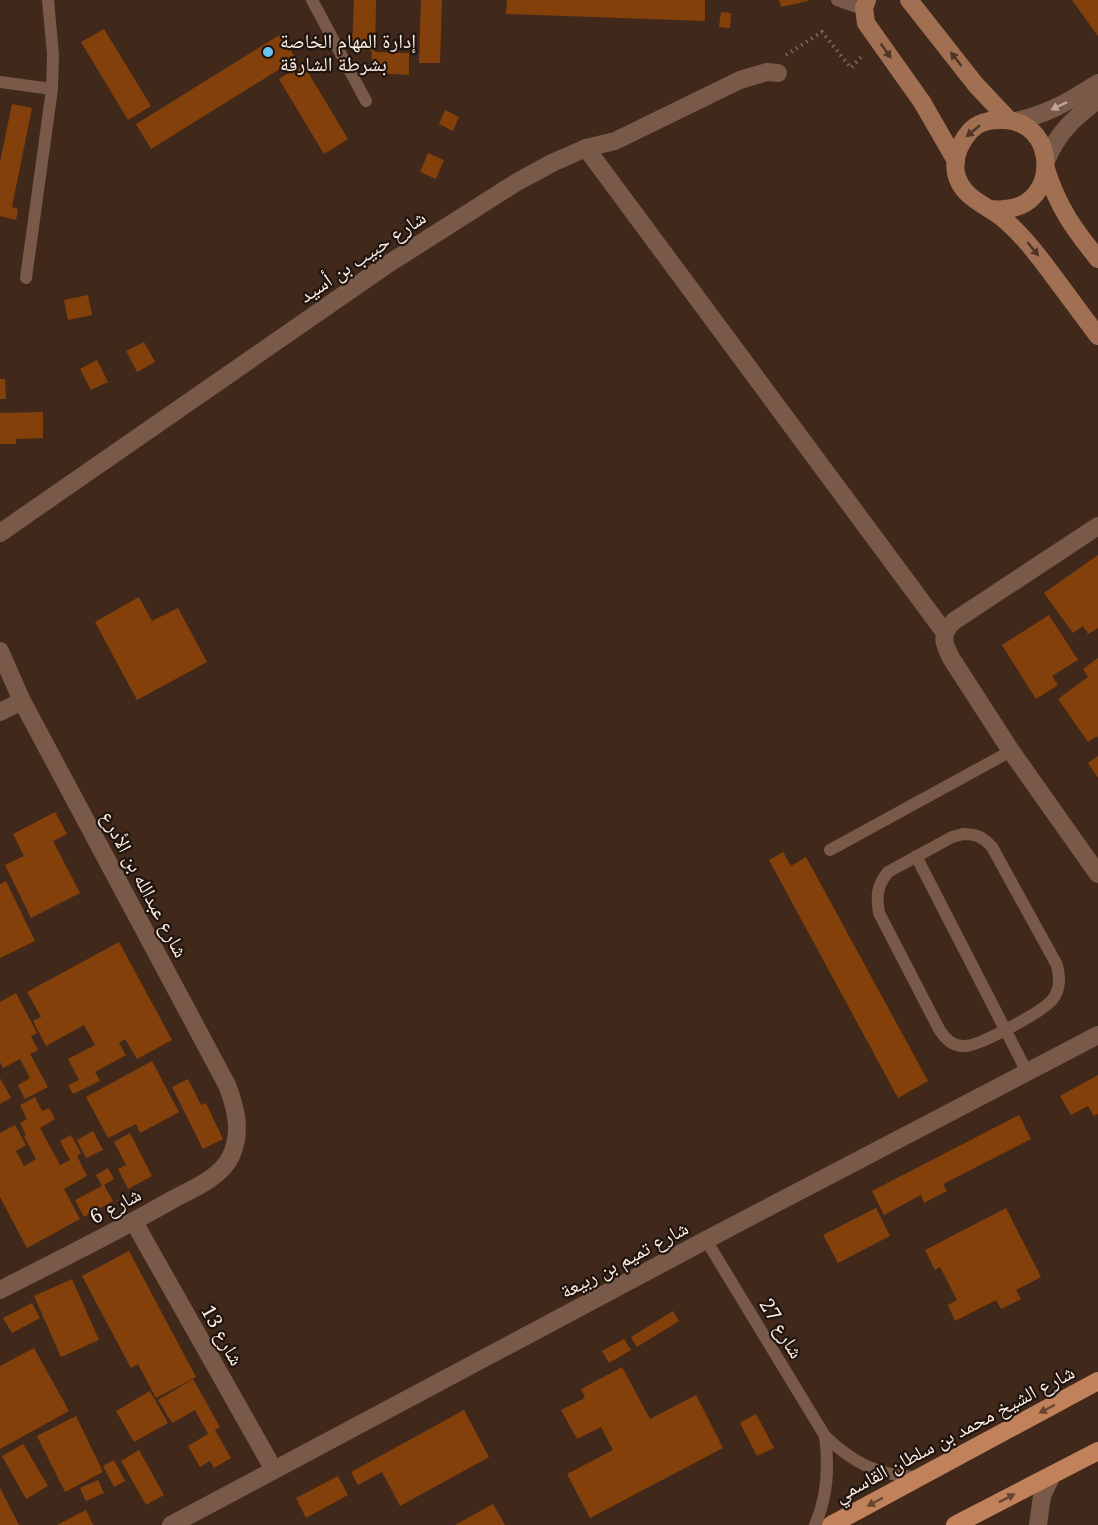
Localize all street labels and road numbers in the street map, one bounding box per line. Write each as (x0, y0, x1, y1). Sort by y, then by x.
street label: شارع حبيب بن أسيد (293, 204, 431, 308)
street label: شارع عبدالله بن الأدرع (95, 806, 195, 962)
street label: شارع 6 (85, 1180, 145, 1230)
street label: شارع تميم بن ربيعة (555, 1214, 693, 1305)
street label: شارع 27 (754, 1293, 810, 1363)
street label: شارع 13 (195, 1300, 251, 1370)
street label: شارع الشيخ محمد بن سلطان القاسمي (829, 1358, 1080, 1511)

